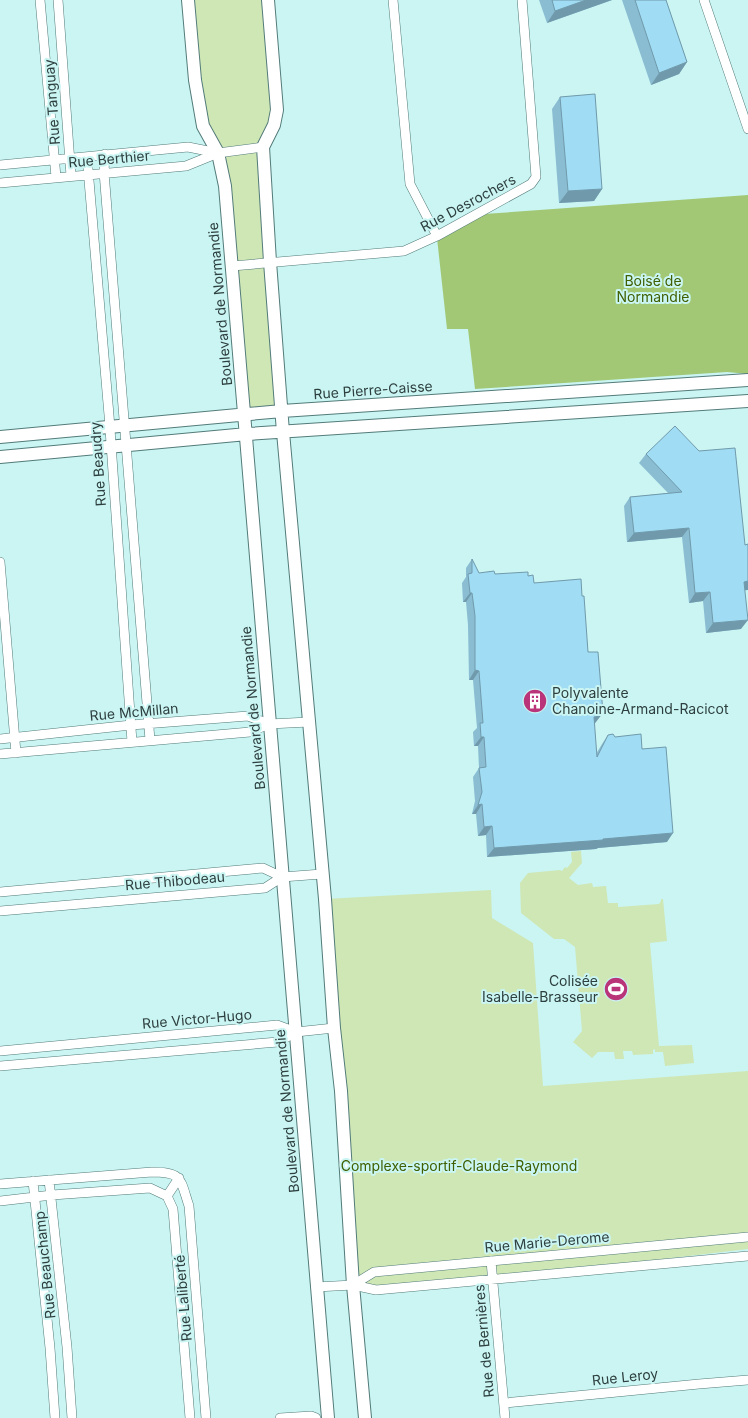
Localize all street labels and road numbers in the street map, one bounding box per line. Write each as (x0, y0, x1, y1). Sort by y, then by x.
street label: Rue Tanguay (40, 58, 63, 145)
street label: Rue Berthier (67, 146, 150, 171)
street label: Rue Desrochers (417, 170, 518, 235)
street label: Boulevard de Normandie (204, 222, 235, 386)
street label: Rue Pierre-Caisse (313, 377, 433, 402)
street label: Rue Beaudry (86, 421, 109, 507)
street label: Boulevard de Normandie (237, 626, 268, 790)
street label: Rue McMillan (89, 699, 179, 724)
street label: Rue Thibodeau (124, 868, 226, 893)
street label: Rue Victor-Hugo (141, 1005, 253, 1032)
street label: Boulevard de Normandie (271, 1029, 302, 1193)
street label: Rue Beauchamp (30, 1210, 59, 1320)
street label: Rue Marie-Derome (484, 1228, 610, 1255)
street label: Rue Laliberté (170, 1254, 195, 1342)
street label: Rue de Bernières (470, 1284, 497, 1398)
street label: Rue Leroy (591, 1365, 659, 1388)

